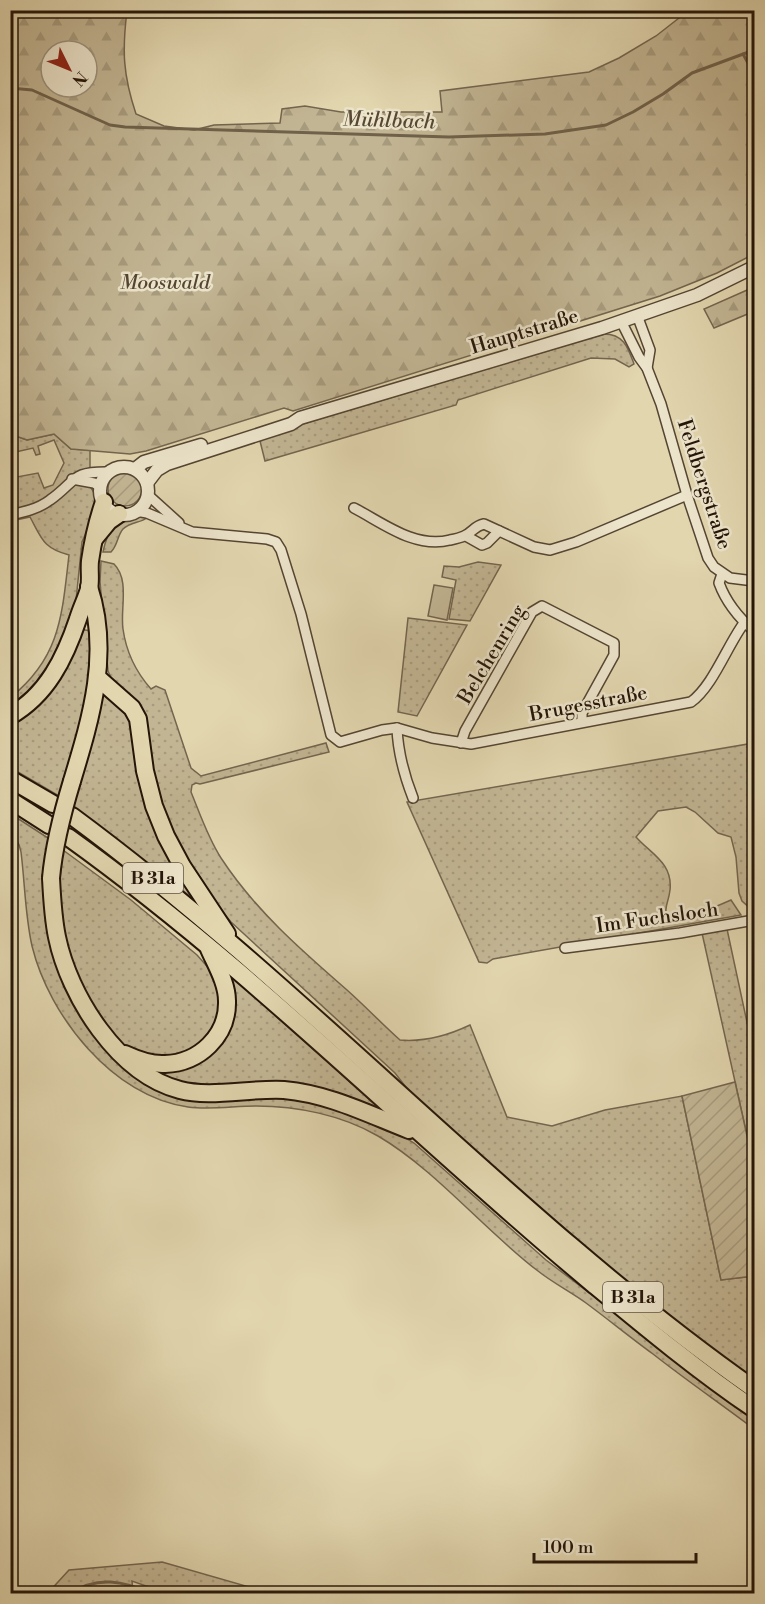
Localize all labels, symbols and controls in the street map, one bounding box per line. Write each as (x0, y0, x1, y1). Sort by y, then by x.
north arrow (39, 39, 99, 99)
text: N (67, 67, 91, 90)
water label: Mühlbach (342, 106, 436, 136)
park label: Mooswald (120, 271, 211, 296)
street label: Hauptstraße (467, 304, 582, 361)
street label: Feldbergstraße (671, 416, 736, 553)
street label: Belchenring (452, 600, 532, 710)
street label: Brugesstraße (526, 681, 649, 728)
road number: B 31a (123, 863, 183, 893)
street label: Im Fuchsloch (594, 898, 720, 939)
road number: B 31a (603, 1282, 663, 1312)
scale bar (534, 1526, 696, 1564)
text: 100 m (543, 1536, 594, 1559)

